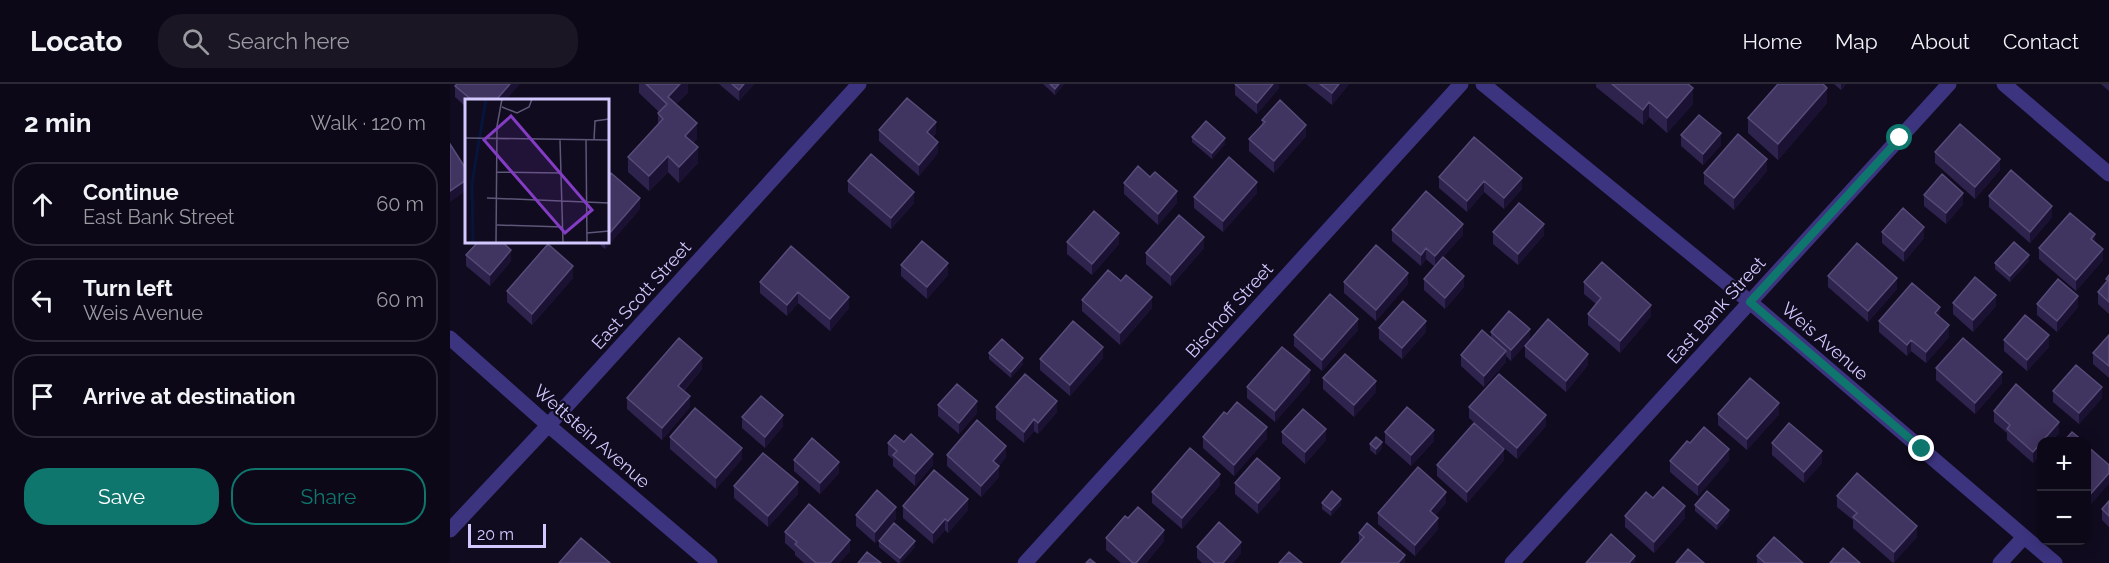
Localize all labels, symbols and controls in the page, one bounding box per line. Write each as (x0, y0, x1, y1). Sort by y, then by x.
search box (158, 14, 578, 68)
text: Locato (30, 25, 122, 58)
icon: search (179, 25, 212, 58)
text: Search here (227, 28, 350, 54)
text: Home (1743, 29, 1802, 54)
text: Map (1835, 29, 1878, 54)
text: About (1911, 29, 1970, 54)
text: Contact (2003, 29, 2079, 54)
inset map (465, 99, 609, 243)
text: 2 min (24, 108, 91, 138)
text: Walk · 120 m (311, 111, 426, 135)
route start (1886, 124, 1912, 150)
text: Continue (83, 179, 179, 205)
icon: ahead (26, 188, 59, 221)
text: 60 m (376, 192, 424, 216)
text: East Bank Street (83, 205, 235, 229)
street label: East Scott Street (587, 237, 695, 353)
street label: East Bank Street (1663, 252, 1769, 368)
street label: Bischoff Street (1181, 258, 1277, 362)
text: Turn left (83, 275, 173, 301)
icon: left (26, 284, 59, 317)
text: 60 m (376, 288, 424, 312)
street label: Weis Avenue (1777, 298, 1873, 385)
text: Weis Avenue (83, 301, 203, 325)
icon: arrive (26, 380, 59, 413)
street label: Wettstein Avenue (530, 380, 655, 492)
text: Arrive at destination (83, 383, 296, 409)
route end (1908, 435, 1934, 461)
map controls (2037, 437, 2091, 545)
button: + (2037, 437, 2091, 491)
button: Save (24, 468, 219, 525)
button: Share (231, 468, 426, 525)
button: − (2037, 491, 2091, 545)
scale bar (468, 521, 546, 548)
text: 20 m (477, 525, 514, 544)

